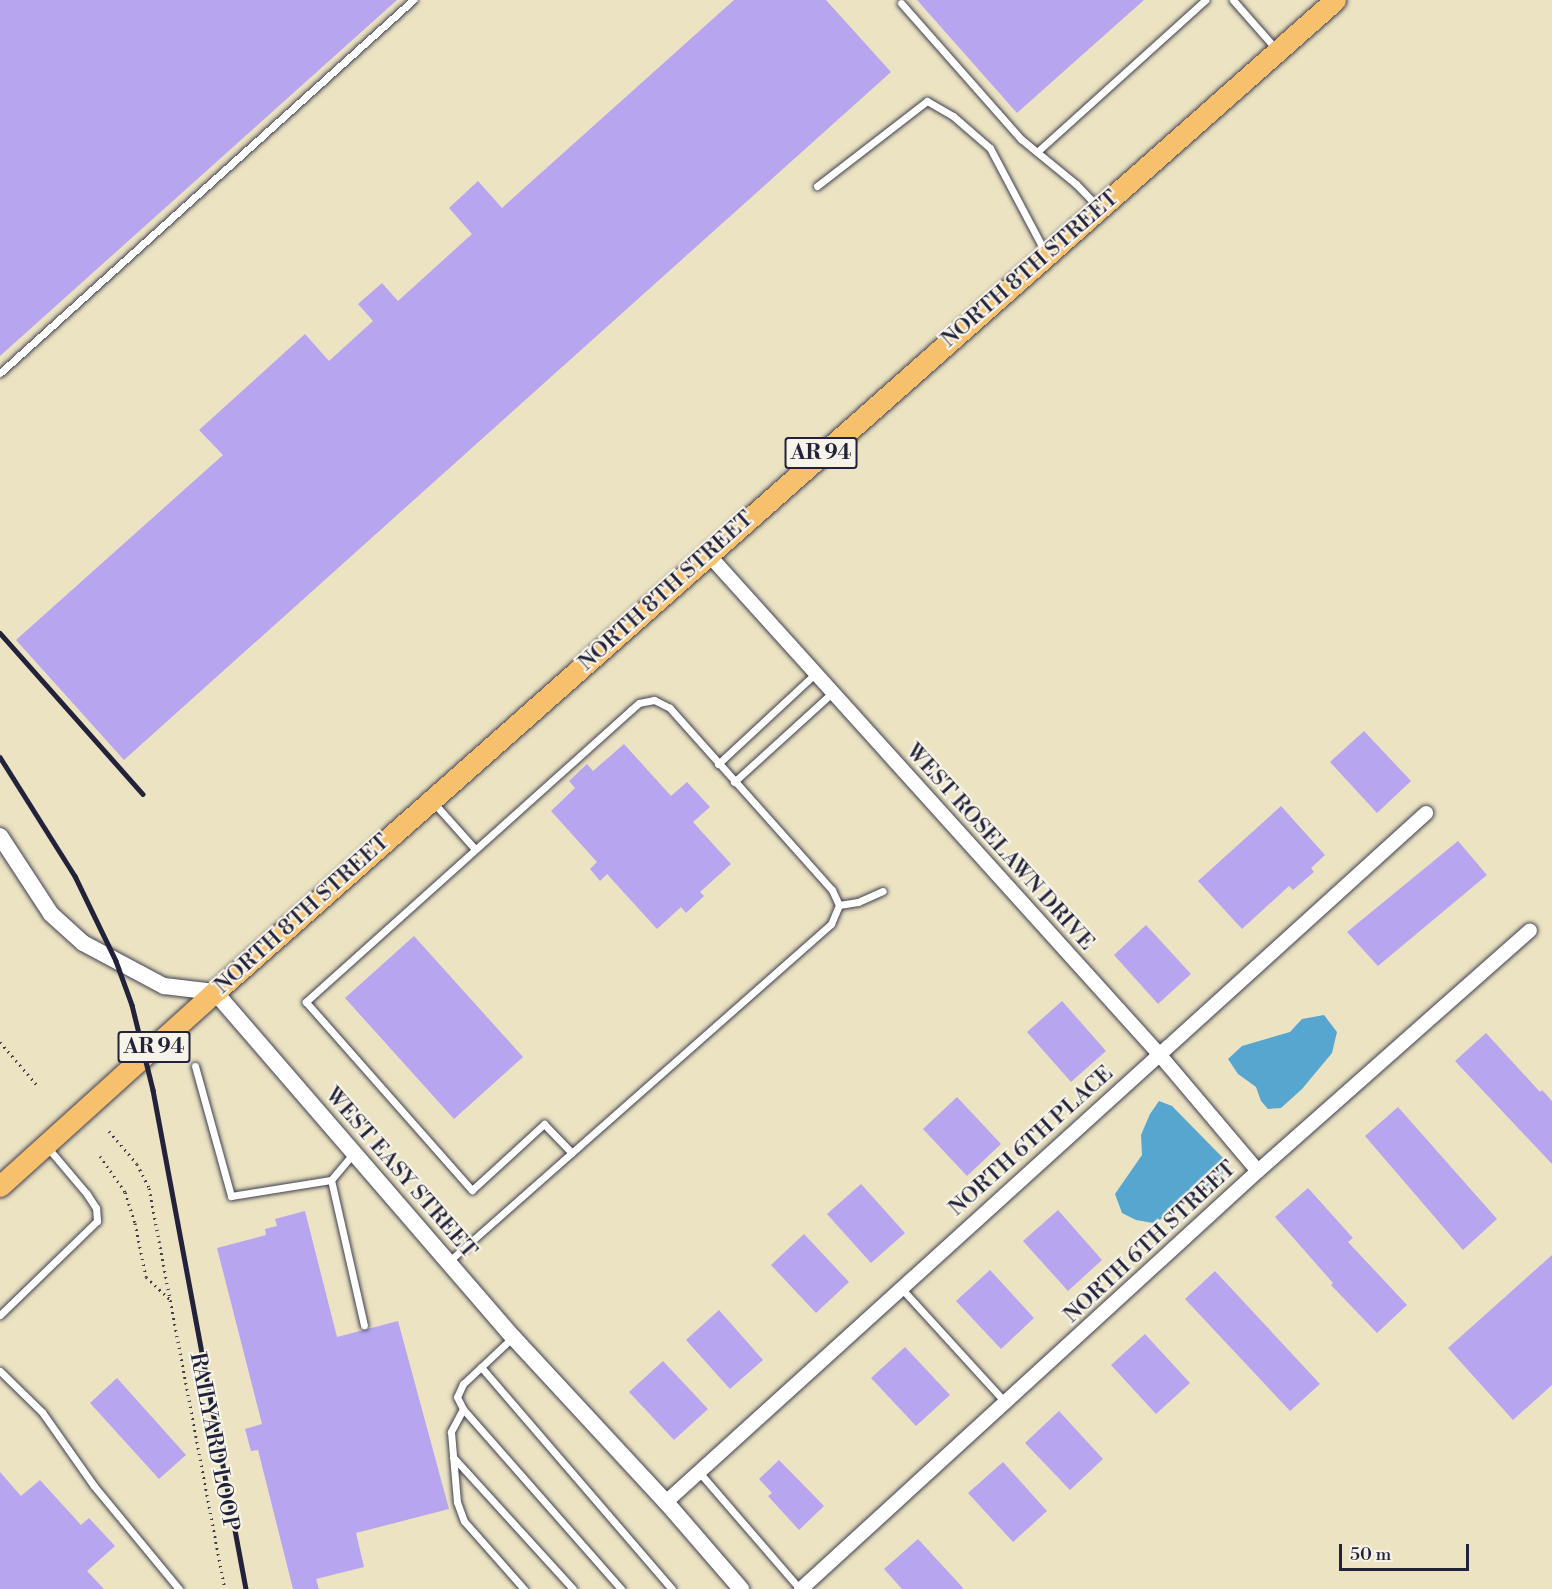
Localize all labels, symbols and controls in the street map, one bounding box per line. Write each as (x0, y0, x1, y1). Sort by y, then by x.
street label: NORTH 8TH STREET (936, 185, 1124, 353)
road number: AR 94 (784, 435, 858, 471)
street label: NORTH 8TH STREET (573, 506, 759, 676)
street label: WEST ROSELAWN DRIVE (900, 738, 1100, 956)
street label: NORTH 8TH STREET (209, 829, 395, 999)
road number: AR 94 (116, 1029, 192, 1065)
street label: NORTH 6TH PLACE (943, 1060, 1119, 1222)
street label: WEST EASY STREET (320, 1082, 482, 1264)
street label: NORTH 6TH STREET (1058, 1155, 1242, 1329)
street label: RAILYARD LOOP (184, 1350, 244, 1534)
scale bar (1342, 1532, 1472, 1570)
text: 50 m (1350, 1543, 1391, 1566)

